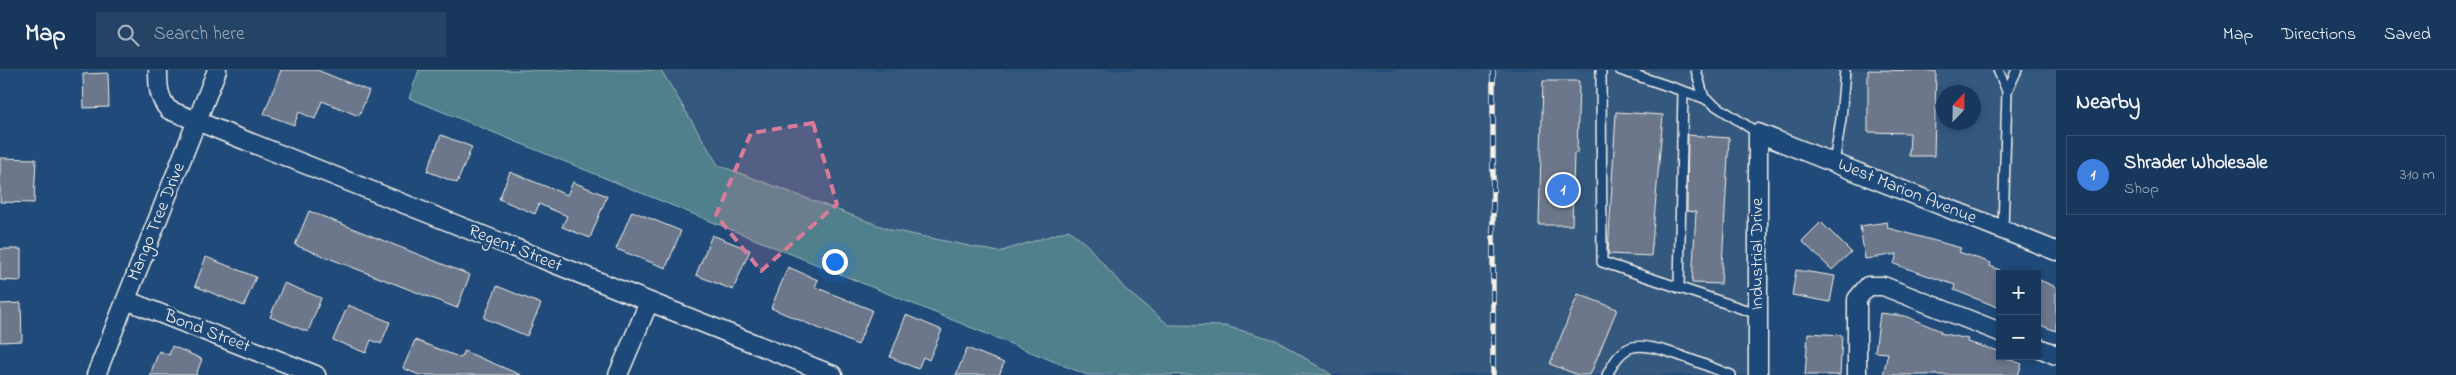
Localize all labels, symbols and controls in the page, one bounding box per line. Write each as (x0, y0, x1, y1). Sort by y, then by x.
search box (96, 12, 446, 57)
text: Map (25, 17, 66, 52)
icon: search (114, 21, 142, 49)
text: Search here (154, 21, 245, 48)
text: Map (2223, 22, 2253, 48)
text: Directions (2281, 22, 2356, 48)
text: Saved (2384, 22, 2431, 48)
north arrow (1936, 85, 1981, 130)
text: Nearby (2076, 88, 2140, 118)
text: Shrader Wholesale (2124, 150, 2268, 177)
street label: West Marion Avenue (1834, 152, 1981, 232)
street label: Mango Tree Drive (121, 158, 194, 285)
text: 1 (2090, 163, 2096, 187)
text: 310 m (2400, 163, 2435, 187)
pin: 1 (1547, 171, 1579, 209)
text: Shop (2124, 177, 2159, 201)
street label: Industrial Drive (1745, 197, 1771, 310)
street label: Regent Street (464, 218, 566, 281)
your location (822, 249, 848, 275)
map controls (1996, 270, 2041, 360)
button: + (1996, 270, 2041, 315)
street label: Bond Street (159, 303, 254, 360)
button: − (1996, 315, 2041, 360)

